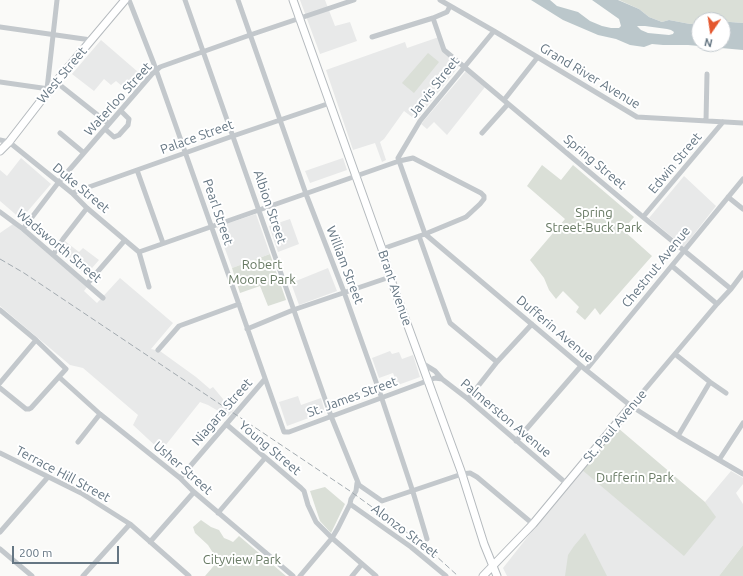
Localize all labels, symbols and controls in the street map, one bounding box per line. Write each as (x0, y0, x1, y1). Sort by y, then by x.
north arrow (691, 12, 731, 52)
text: N (703, 36, 714, 49)
street label: Grand River Avenue (537, 40, 643, 112)
street label: West Street (34, 44, 90, 106)
street label: Jarvis Street (405, 54, 463, 120)
street label: Waterloo Street (81, 59, 155, 139)
street label: Palace Street (158, 117, 236, 157)
street label: Edwin Street (645, 129, 705, 197)
street label: Spring Street (561, 131, 629, 193)
street label: Duke Street (49, 160, 113, 216)
street label: Albion Street (250, 168, 290, 246)
street label: Pearl Street (199, 177, 237, 247)
park label: Spring Street-Buck Park (546, 205, 642, 236)
street label: Wadsworth Street (13, 206, 105, 286)
street label: Chestnut Avenue (618, 223, 694, 311)
street label: William Street (323, 224, 367, 306)
street label: Brant Avenue (375, 248, 415, 328)
park label: Robert Moore Park (228, 257, 296, 288)
street label: Dufferin Avenue (513, 292, 597, 366)
street label: St. James Street (305, 373, 399, 421)
street label: Niagara Street (189, 375, 255, 449)
street label: Palmerston Avenue (457, 376, 555, 460)
street label: St. Paul Avenue (580, 386, 650, 466)
street label: Young Street (236, 418, 304, 478)
street label: Usher Street (150, 438, 216, 498)
street label: Terrace Hill Street (13, 443, 113, 505)
park label: Dufferin Park (596, 470, 674, 486)
street label: Alonzo Street (369, 501, 441, 561)
scale bar (14, 538, 121, 564)
text: 200 m (19, 546, 52, 559)
park label: Cityview Park (203, 552, 281, 568)

